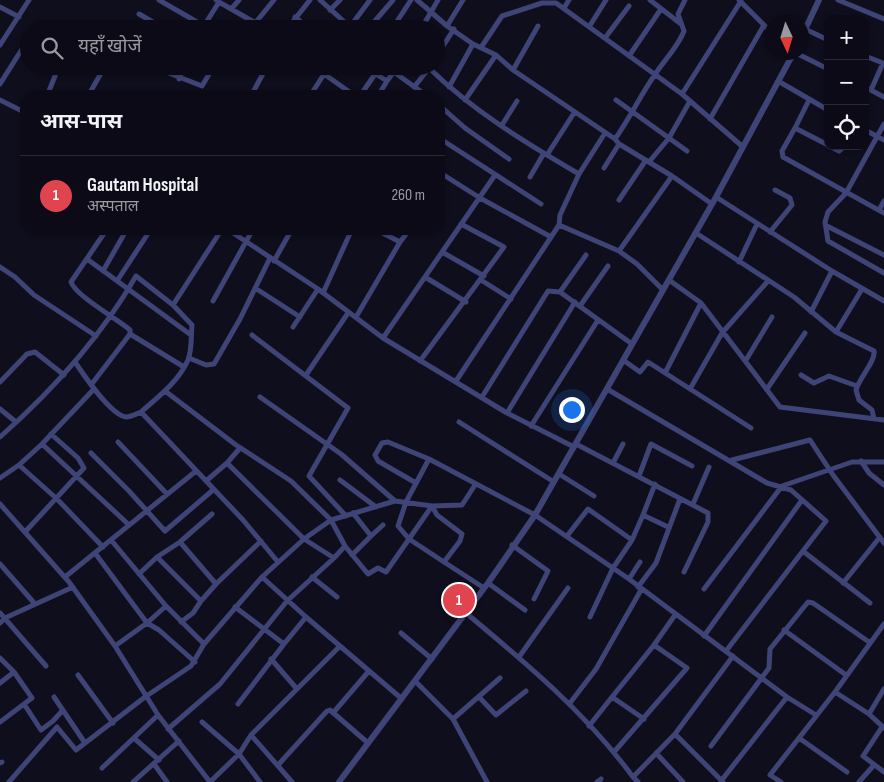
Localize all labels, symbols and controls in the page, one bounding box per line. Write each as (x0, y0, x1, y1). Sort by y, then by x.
north arrow (764, 15, 809, 60)
map controls (824, 15, 869, 150)
button: + (824, 15, 869, 60)
search box (20, 20, 445, 75)
icon: search (38, 34, 66, 62)
text: यहाँ खोजें (78, 35, 142, 58)
button: − (824, 60, 869, 105)
button: locate (824, 105, 869, 150)
text: आस-पास (40, 109, 122, 134)
text: Gautam Hospital (87, 174, 198, 197)
text: 1 (53, 186, 59, 205)
text: 260 m (391, 186, 425, 205)
text: अस्पताल (87, 197, 139, 216)
your location (559, 397, 585, 423)
pin: 1 (443, 581, 475, 619)

